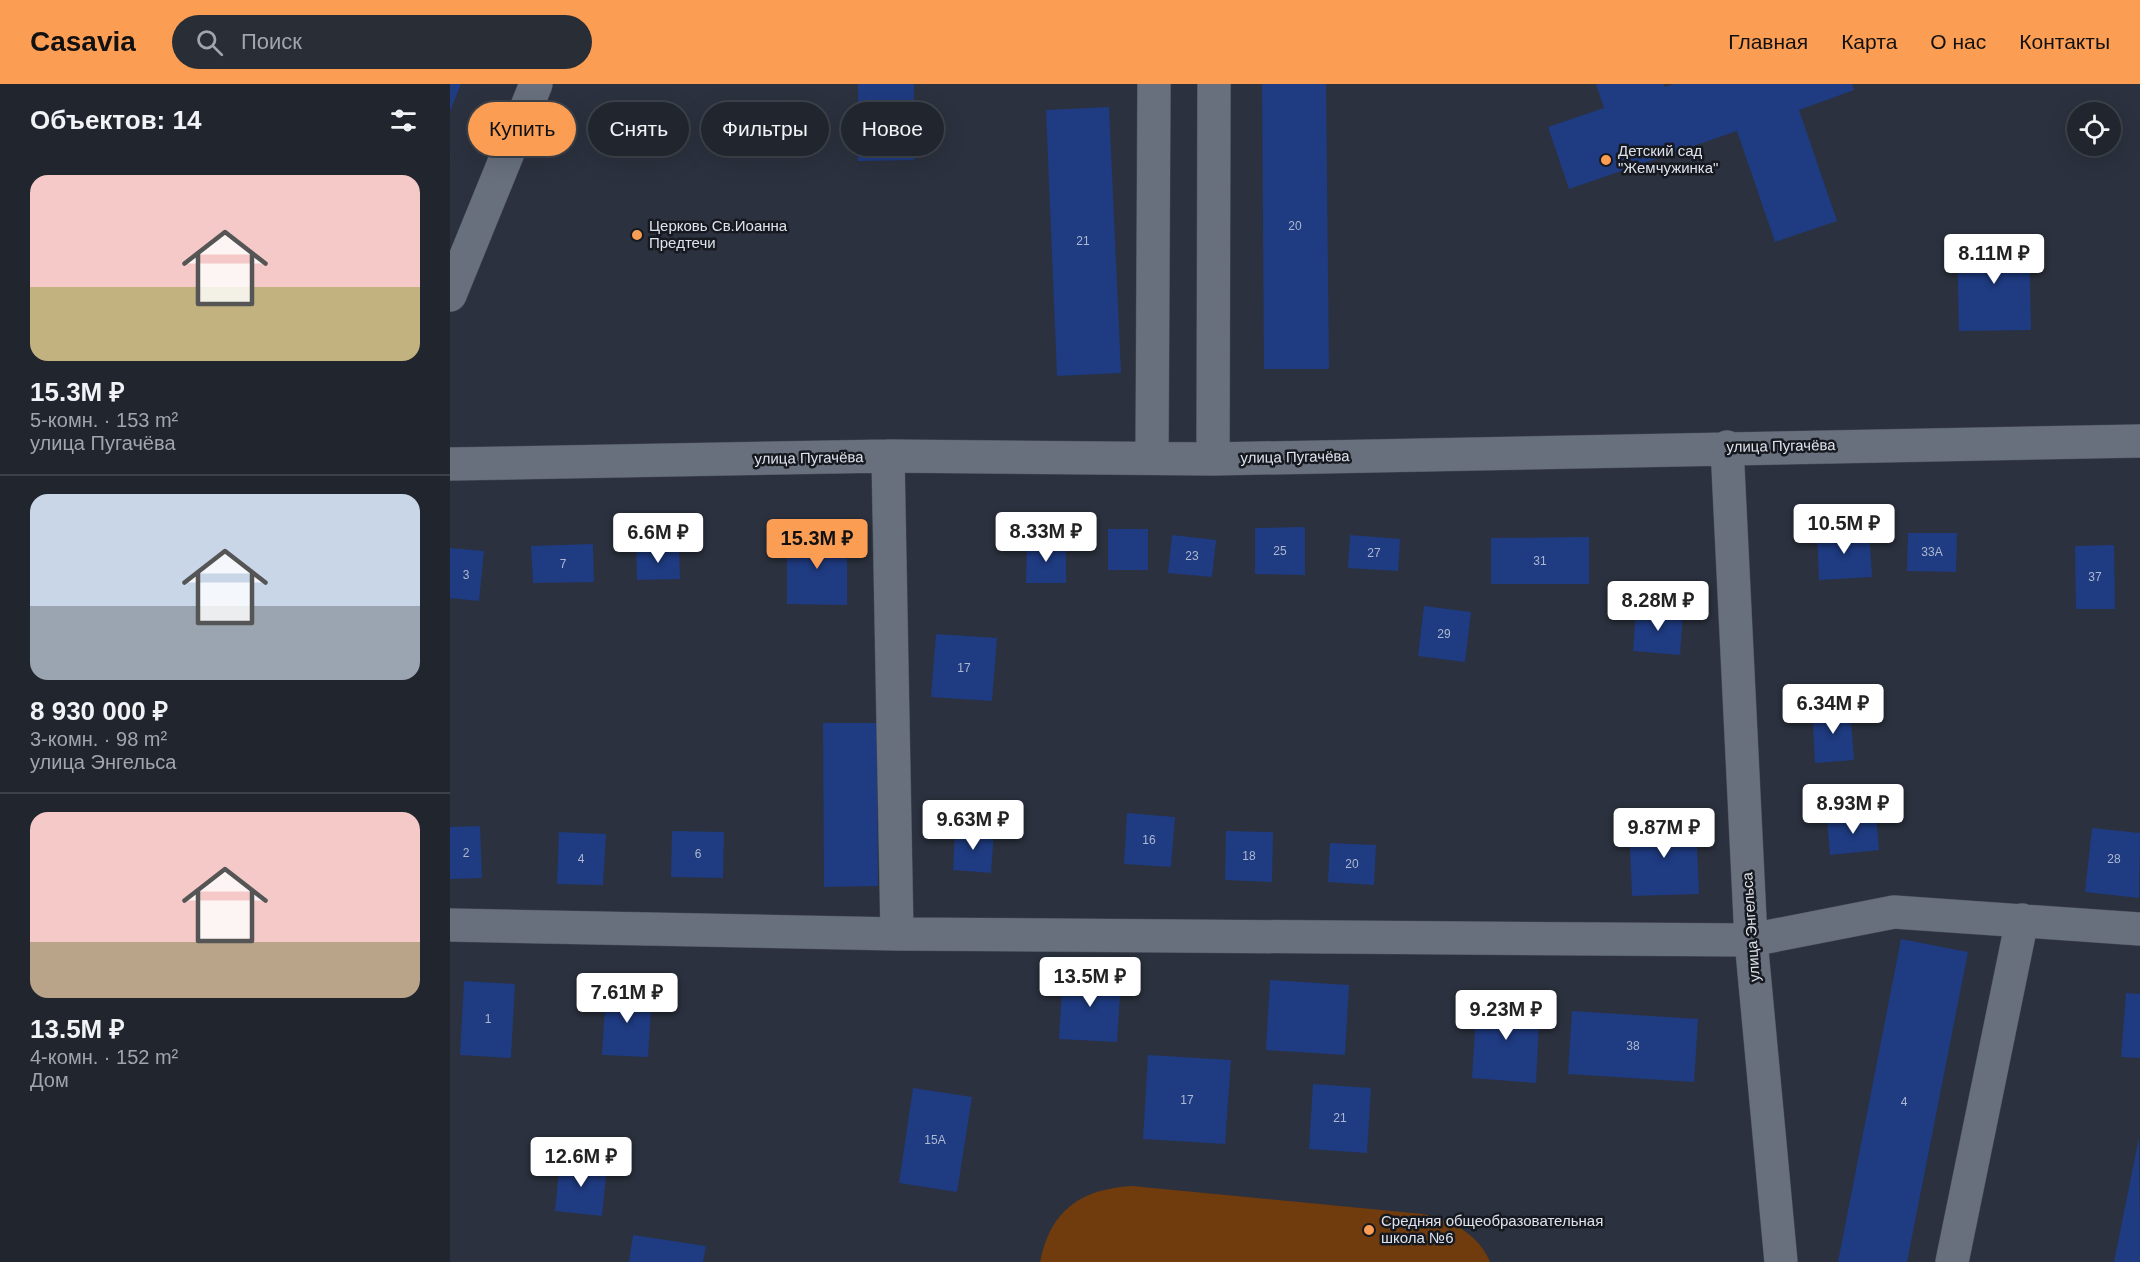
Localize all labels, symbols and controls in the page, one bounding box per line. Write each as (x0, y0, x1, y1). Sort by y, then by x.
search box (172, 15, 592, 69)
text: Casavia (30, 26, 136, 57)
icon: search (193, 26, 226, 59)
text: Поиск (241, 29, 302, 54)
text: Главная (1728, 30, 1808, 53)
text: Карта (1841, 30, 1897, 53)
text: О нас (1930, 30, 1986, 53)
text: Контакты (2019, 30, 2110, 53)
chip: Купить (468, 102, 576, 156)
chip: Снять (588, 102, 689, 156)
chip: Фильтры (701, 102, 829, 156)
chip: Новое (841, 102, 944, 156)
map controls (2067, 102, 2121, 156)
button: locate (2067, 102, 2121, 156)
icon: filters (387, 104, 420, 137)
text: Объектов: 14 (30, 105, 201, 135)
place label: Детский сад "Жемчужинка" (1618, 142, 1718, 176)
marker: Детский сад "Жемчужинка" (1599, 153, 1613, 167)
icon: home (171, 214, 279, 322)
place label: Церковь Св.Иоанна Предтечи (649, 217, 788, 251)
house number: 20 (1288, 219, 1302, 233)
marker: Церковь Св.Иоанна Предтечи (630, 228, 644, 242)
house number: 21 (1076, 234, 1090, 248)
pin: 8.11M ₽ (1939, 234, 2049, 285)
text: 8.11M ₽ (1958, 242, 2030, 264)
text: 15.3M ₽ (30, 377, 125, 407)
text: 5-комн. · 153 m² (30, 409, 178, 431)
text: улица Пугачёва (30, 432, 176, 454)
street label: улица Пугачёва (1726, 436, 1836, 455)
street label: улица Пугачёва (1240, 447, 1350, 466)
street label: улица Пугачёва (754, 448, 864, 467)
pin: 10.5M ₽ (1789, 504, 1899, 555)
pin: 8.33M ₽ (991, 512, 1101, 563)
text: 10.5M ₽ (1808, 512, 1880, 534)
pin: 6.6M ₽ (609, 513, 707, 564)
pin: 15.3M ₽ (762, 519, 872, 570)
text: 8.33M ₽ (1010, 520, 1082, 542)
text: 6.6M ₽ (627, 521, 689, 543)
text: 15.3M ₽ (781, 527, 853, 549)
icon: home (171, 533, 279, 641)
house number: 25 (1273, 544, 1287, 558)
house number: 33А (1921, 545, 1943, 559)
house number: 27 (1367, 546, 1381, 560)
house number: 23 (1185, 549, 1199, 563)
house number: 31 (1533, 554, 1547, 568)
house number: 7 (560, 557, 567, 571)
house number: 3 (463, 568, 470, 582)
house number: 37 (2088, 570, 2102, 584)
pin: 8.28M ₽ (1603, 581, 1713, 632)
text: 8.28M ₽ (1622, 589, 1694, 611)
house number: 29 (1437, 627, 1451, 641)
house number: 17 (957, 661, 971, 675)
pin: 6.34M ₽ (1778, 684, 1888, 735)
text: 6.34M ₽ (1797, 692, 1869, 714)
text: 8 930 000 ₽ (30, 696, 168, 726)
text: 3-комн. · 98 m² (30, 728, 167, 750)
text: улица Энгельса (30, 751, 176, 773)
pin: 8.93M ₽ (1798, 784, 1908, 835)
text: 8.93M ₽ (1817, 792, 1889, 814)
pin: 9.63M ₽ (918, 800, 1028, 851)
text: 9.63M ₽ (937, 808, 1009, 830)
pin: 9.87M ₽ (1609, 808, 1719, 859)
text: 9.87M ₽ (1628, 816, 1700, 838)
house number: 16 (1142, 833, 1156, 847)
house number: 2 (463, 846, 470, 860)
house number: 6 (695, 847, 702, 861)
house number: 18 (1242, 849, 1256, 863)
icon: home (171, 851, 279, 959)
house number: 4 (578, 852, 585, 866)
house number: 28 (2107, 852, 2121, 866)
house number: 20 (1345, 857, 1359, 871)
street label: улица Энгельса (1738, 871, 1763, 982)
pin: 13.5M ₽ (1035, 957, 1145, 1008)
text: 13.5M ₽ (1054, 965, 1126, 987)
pin: 7.61M ₽ (572, 973, 682, 1024)
text: 7.61M ₽ (591, 981, 663, 1003)
pin: 9.23M ₽ (1451, 990, 1561, 1041)
text: 9.23M ₽ (1470, 998, 1542, 1020)
house number: 1 (485, 1012, 492, 1026)
text: 13.5M ₽ (30, 1014, 125, 1044)
house number: 38 (1626, 1039, 1640, 1053)
text: 4-комн. · 152 m² (30, 1046, 178, 1068)
text: Дом (30, 1069, 69, 1091)
house number: 17 (1180, 1093, 1194, 1107)
house number: 4 (1901, 1095, 1908, 1109)
house number: 21 (1333, 1111, 1347, 1125)
house number: 15А (924, 1133, 946, 1147)
pin: 12.6M ₽ (526, 1137, 636, 1188)
text: 12.6M ₽ (545, 1145, 617, 1167)
place label: Средняя общеобразовательная школа №6 (1381, 1212, 1603, 1246)
marker: Средняя общеобразовательная школа №6 (1362, 1223, 1376, 1237)

